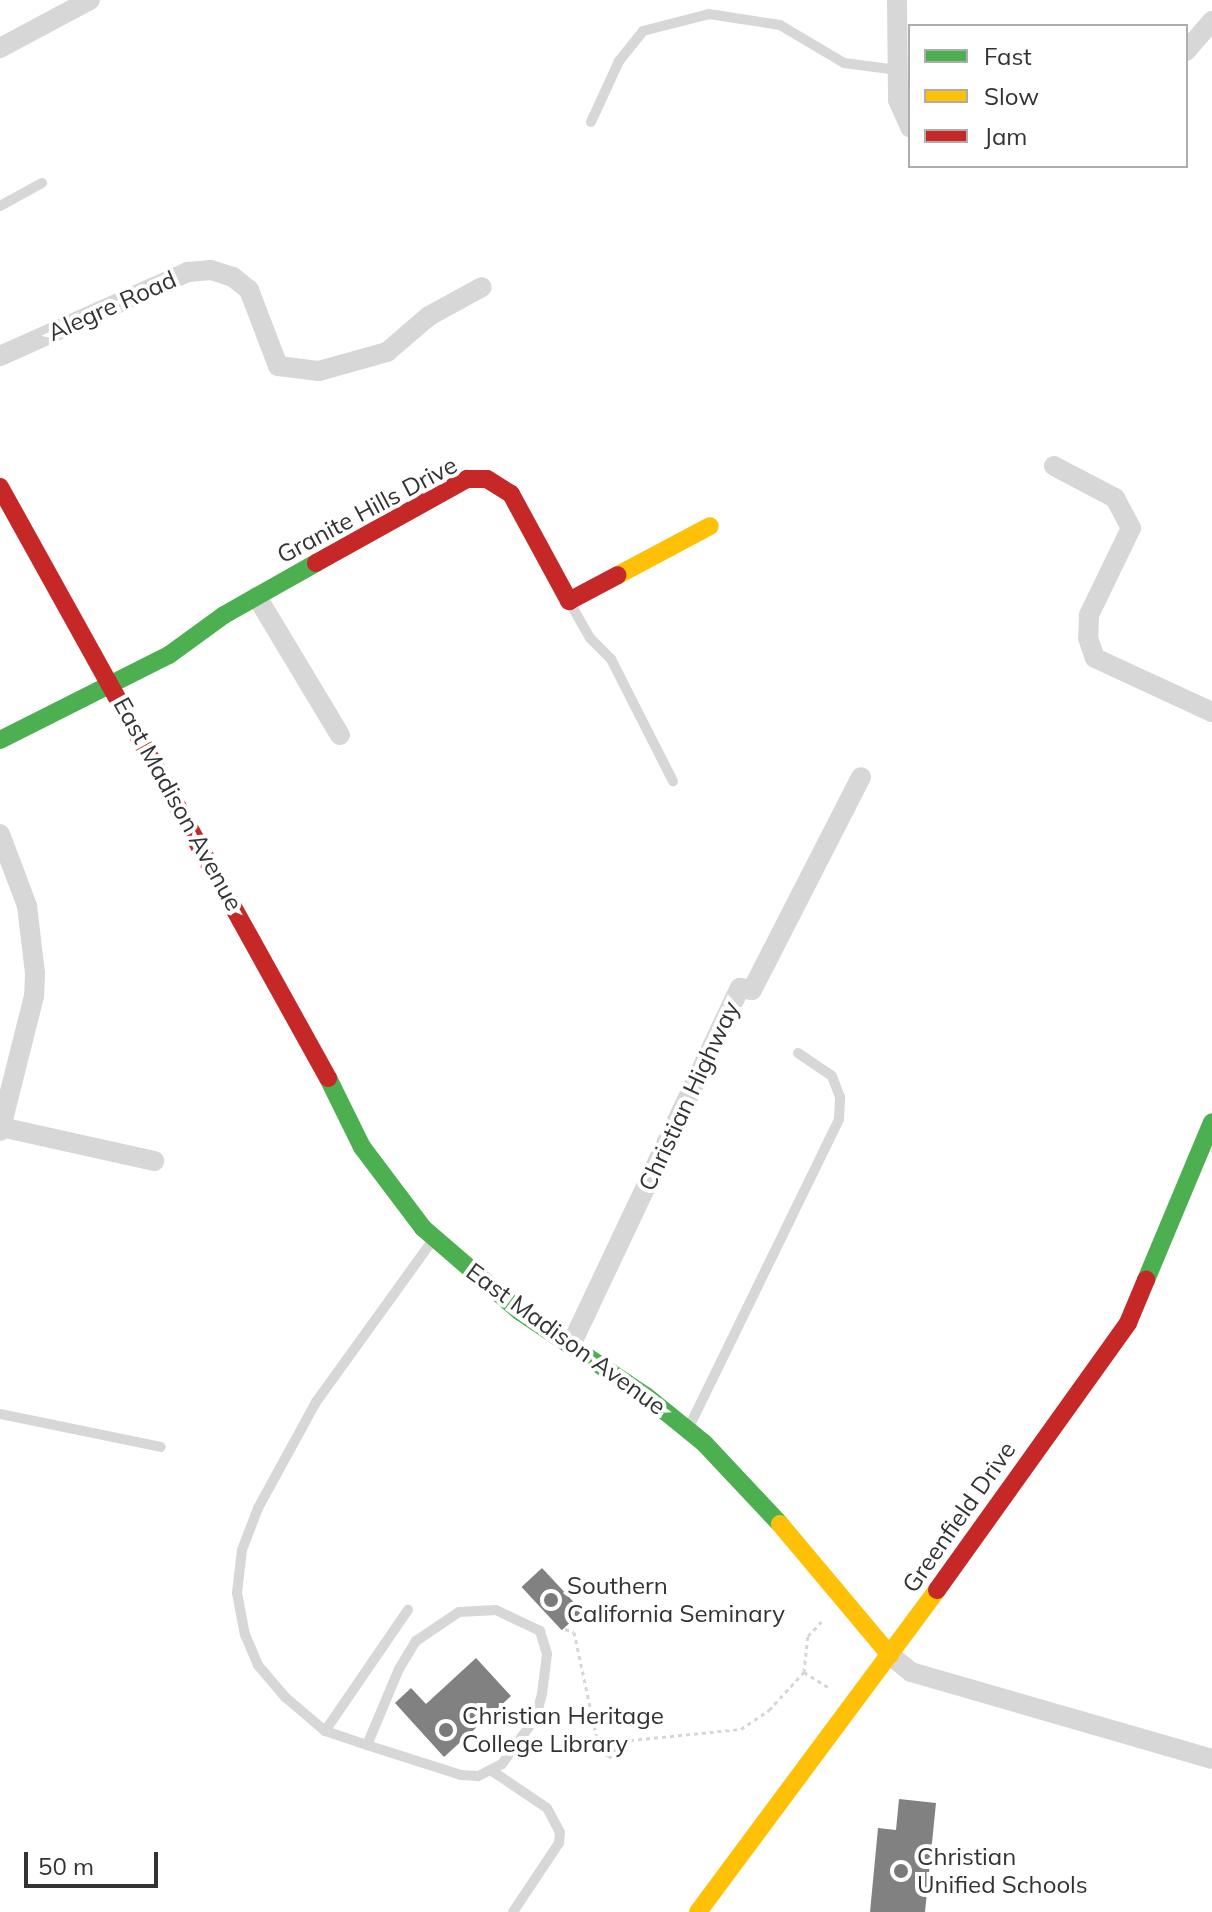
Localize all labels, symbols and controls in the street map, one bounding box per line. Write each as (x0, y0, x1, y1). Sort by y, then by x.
legend (908, 24, 1188, 168)
text: Fast (984, 41, 1032, 71)
text: Slow (984, 81, 1039, 111)
text: Jam (984, 121, 1027, 151)
street label: Alegre Road (43, 265, 181, 347)
street label: Granite Hills Drive (272, 450, 462, 570)
street label: East Madison Avenue (107, 692, 249, 916)
street label: Christian Highway (632, 997, 746, 1195)
street label: East Madison Avenue (461, 1257, 671, 1421)
street label: Greenfield Drive (896, 1436, 1022, 1598)
place label: Southern California Seminary (567, 1572, 785, 1628)
marker: Southern California Seminary (542, 1591, 560, 1609)
place label: Christian Heritage College Library (462, 1702, 664, 1758)
marker: Christian Heritage College Library (437, 1721, 455, 1739)
scale bar (28, 1836, 162, 1886)
place label: Christian Unified Schools (917, 1843, 1088, 1899)
text: 50 m (38, 1851, 94, 1881)
marker: Christian Unified Schools (892, 1862, 910, 1880)

